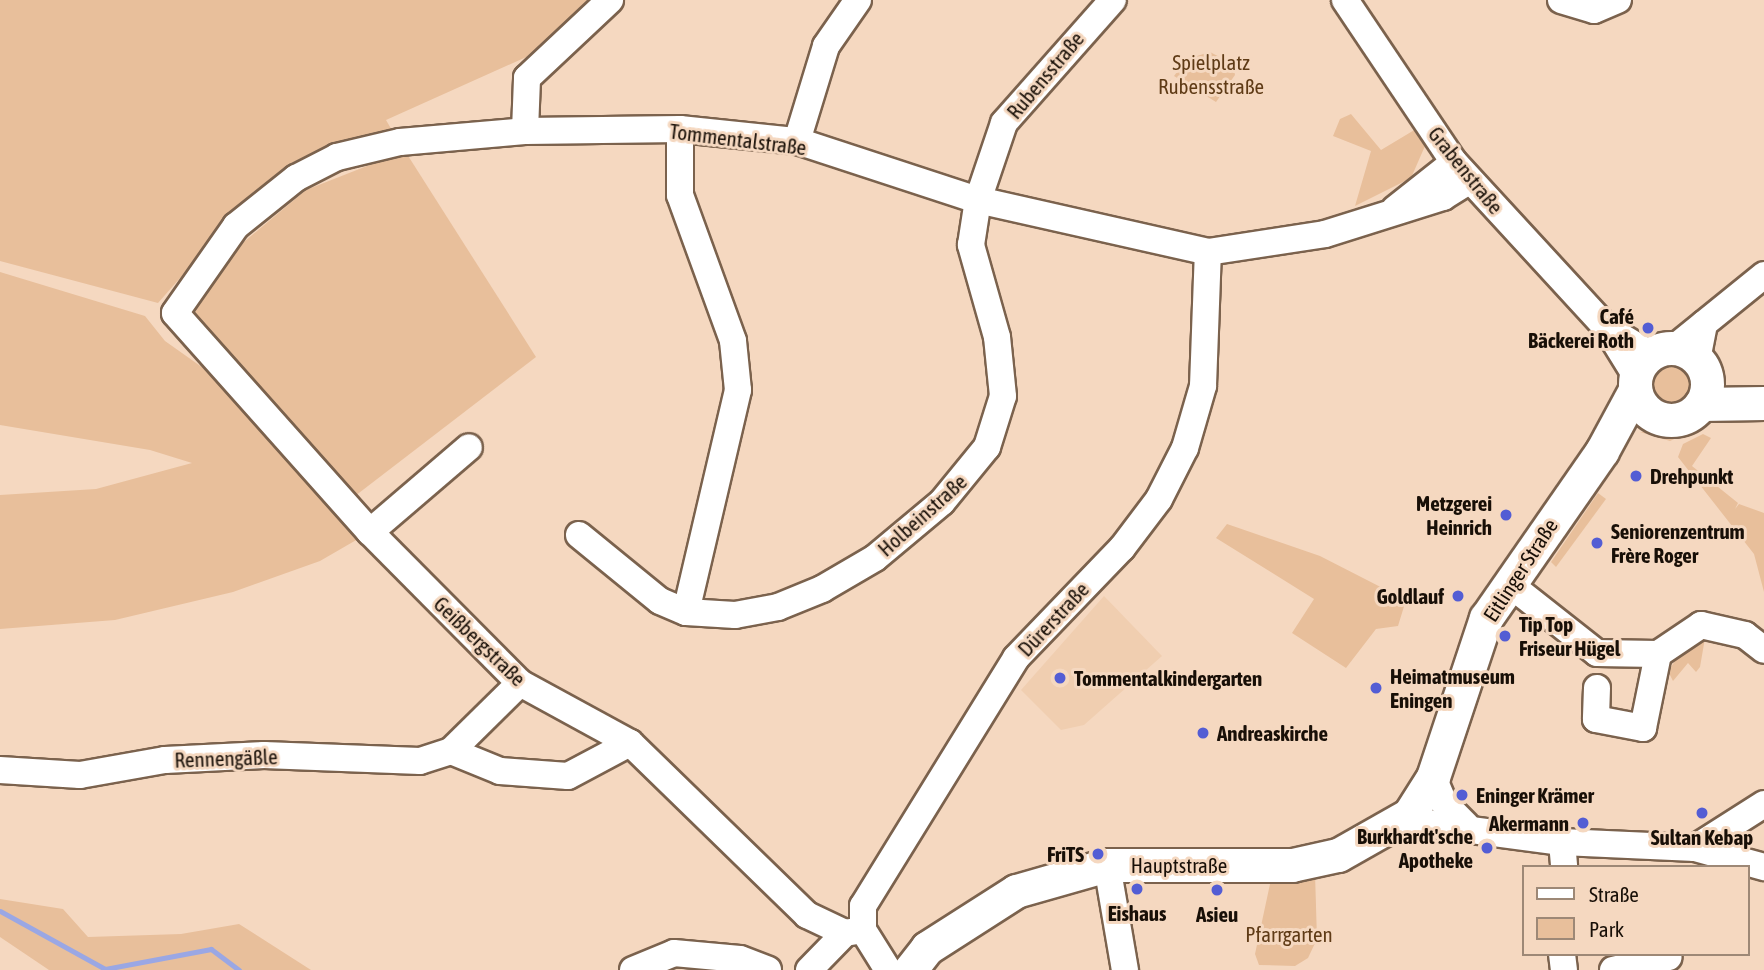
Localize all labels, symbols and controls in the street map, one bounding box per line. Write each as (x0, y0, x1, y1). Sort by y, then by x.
street label: Rubensstraße (1001, 26, 1089, 124)
park label: Spielplatz Rubensstraße (1158, 49, 1264, 99)
street label: Tommentalstraße (668, 118, 808, 160)
street label: Grabenstraße (1423, 121, 1509, 219)
place label: Café Bäckerei Roth (1528, 303, 1634, 353)
marker: Café Bäckerei Roth (1640, 320, 1656, 336)
place label: Drehpunkt (1650, 463, 1733, 489)
marker: Drehpunkt (1628, 468, 1644, 484)
street label: Holbeinstraße (872, 469, 972, 561)
place label: Metzgerei Heinrich (1416, 490, 1492, 540)
marker: Metzgerei Heinrich (1498, 507, 1514, 523)
street label: Eitlinger Straße (1477, 514, 1563, 626)
place label: Seniorenzentrum Frère Roger (1611, 518, 1745, 568)
marker: Seniorenzentrum Frère Roger (1589, 535, 1605, 551)
street label: Dürerstraße (1012, 577, 1094, 661)
place label: Goldlauf (1376, 583, 1444, 609)
marker: Goldlauf (1450, 588, 1466, 604)
street label: Geißbergstraße (429, 591, 531, 691)
place label: Tip Top Friseur Hügel (1519, 611, 1620, 661)
marker: Tip Top Friseur Hügel (1497, 628, 1513, 644)
place label: Heimatmuseum Eningen (1390, 663, 1515, 713)
place label: Tommentalkindergarten (1074, 665, 1262, 691)
marker: Tommentalkindergarten (1052, 670, 1068, 686)
marker: Heimatmuseum Eningen (1368, 680, 1384, 696)
place label: Andreaskirche (1217, 720, 1328, 746)
marker: Andreaskirche (1195, 725, 1211, 741)
street label: Rennengäßle (174, 744, 278, 772)
place label: Eninger Krämer (1476, 782, 1594, 808)
marker: Eninger Krämer (1454, 787, 1470, 803)
marker: Sultan Kebap (1694, 805, 1710, 821)
place label: Akermann (1489, 810, 1569, 836)
marker: Akermann (1575, 815, 1591, 831)
place label: Burkhardt'sche Apotheke (1357, 823, 1473, 873)
place label: Sultan Kebap (1651, 824, 1753, 850)
marker: Burkhardt'sche Apotheke (1479, 840, 1495, 856)
place label: FriTS (1047, 841, 1084, 867)
marker: FriTS (1090, 846, 1106, 862)
street label: Hauptstraße (1131, 852, 1227, 878)
legend (1522, 865, 1750, 956)
marker: Eishaus (1129, 881, 1145, 897)
marker: Asieu (1209, 882, 1225, 898)
text: Straße (1589, 882, 1639, 906)
place label: Eishaus (1108, 900, 1166, 926)
place label: Asieu (1196, 901, 1238, 927)
text: Park (1589, 917, 1624, 941)
park label: Pfarrgarten (1245, 921, 1333, 947)

